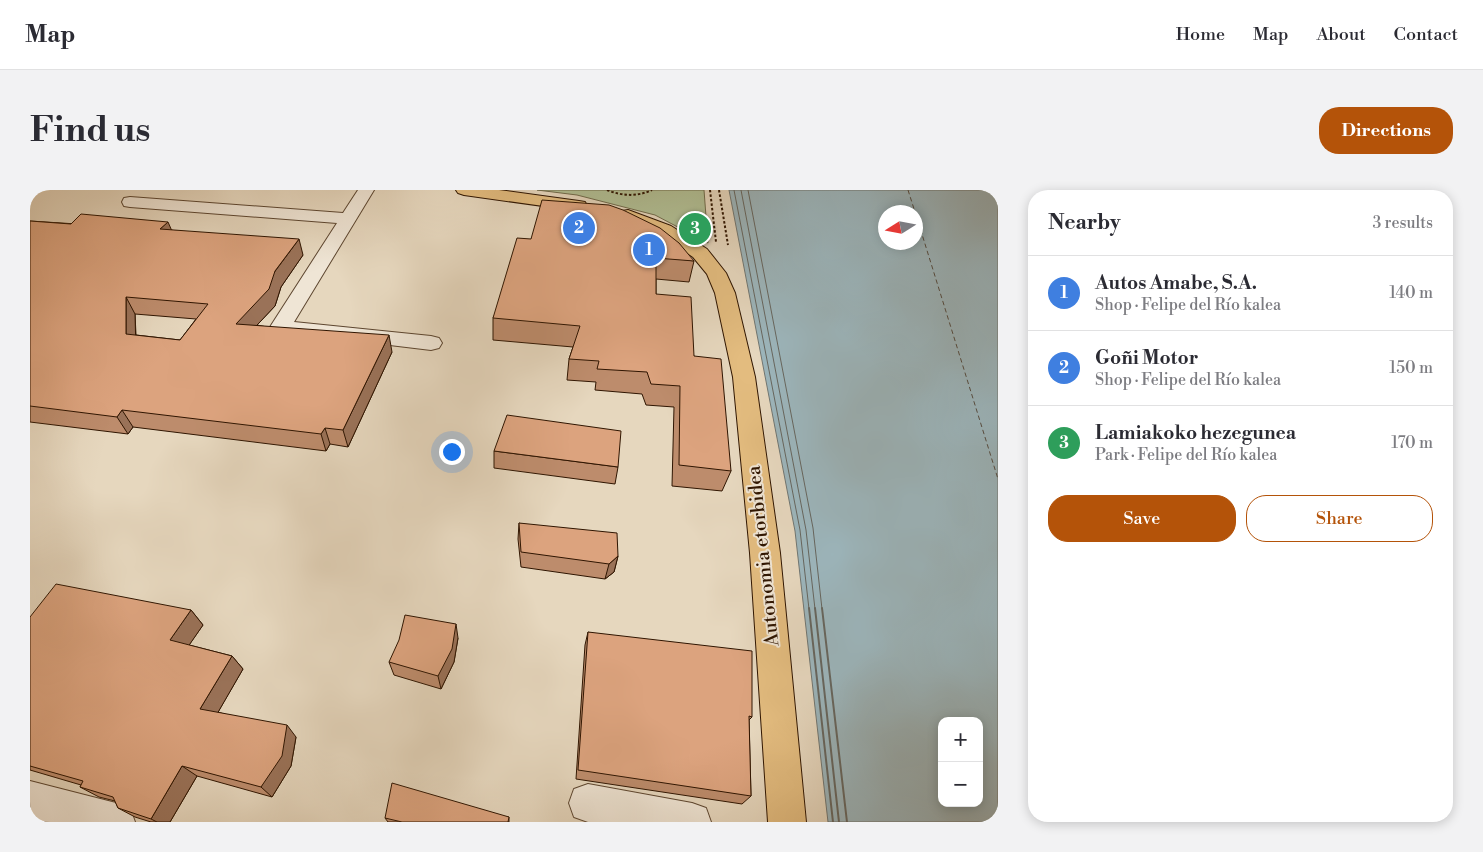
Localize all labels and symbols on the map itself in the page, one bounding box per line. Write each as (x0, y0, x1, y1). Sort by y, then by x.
north arrow (878, 205, 923, 250)
pin: 2 (563, 209, 595, 247)
pin: 3 (679, 210, 711, 248)
pin: 1 (633, 231, 665, 269)
your location (439, 439, 465, 465)
street label: Autonomia etorbidea (742, 464, 785, 648)

